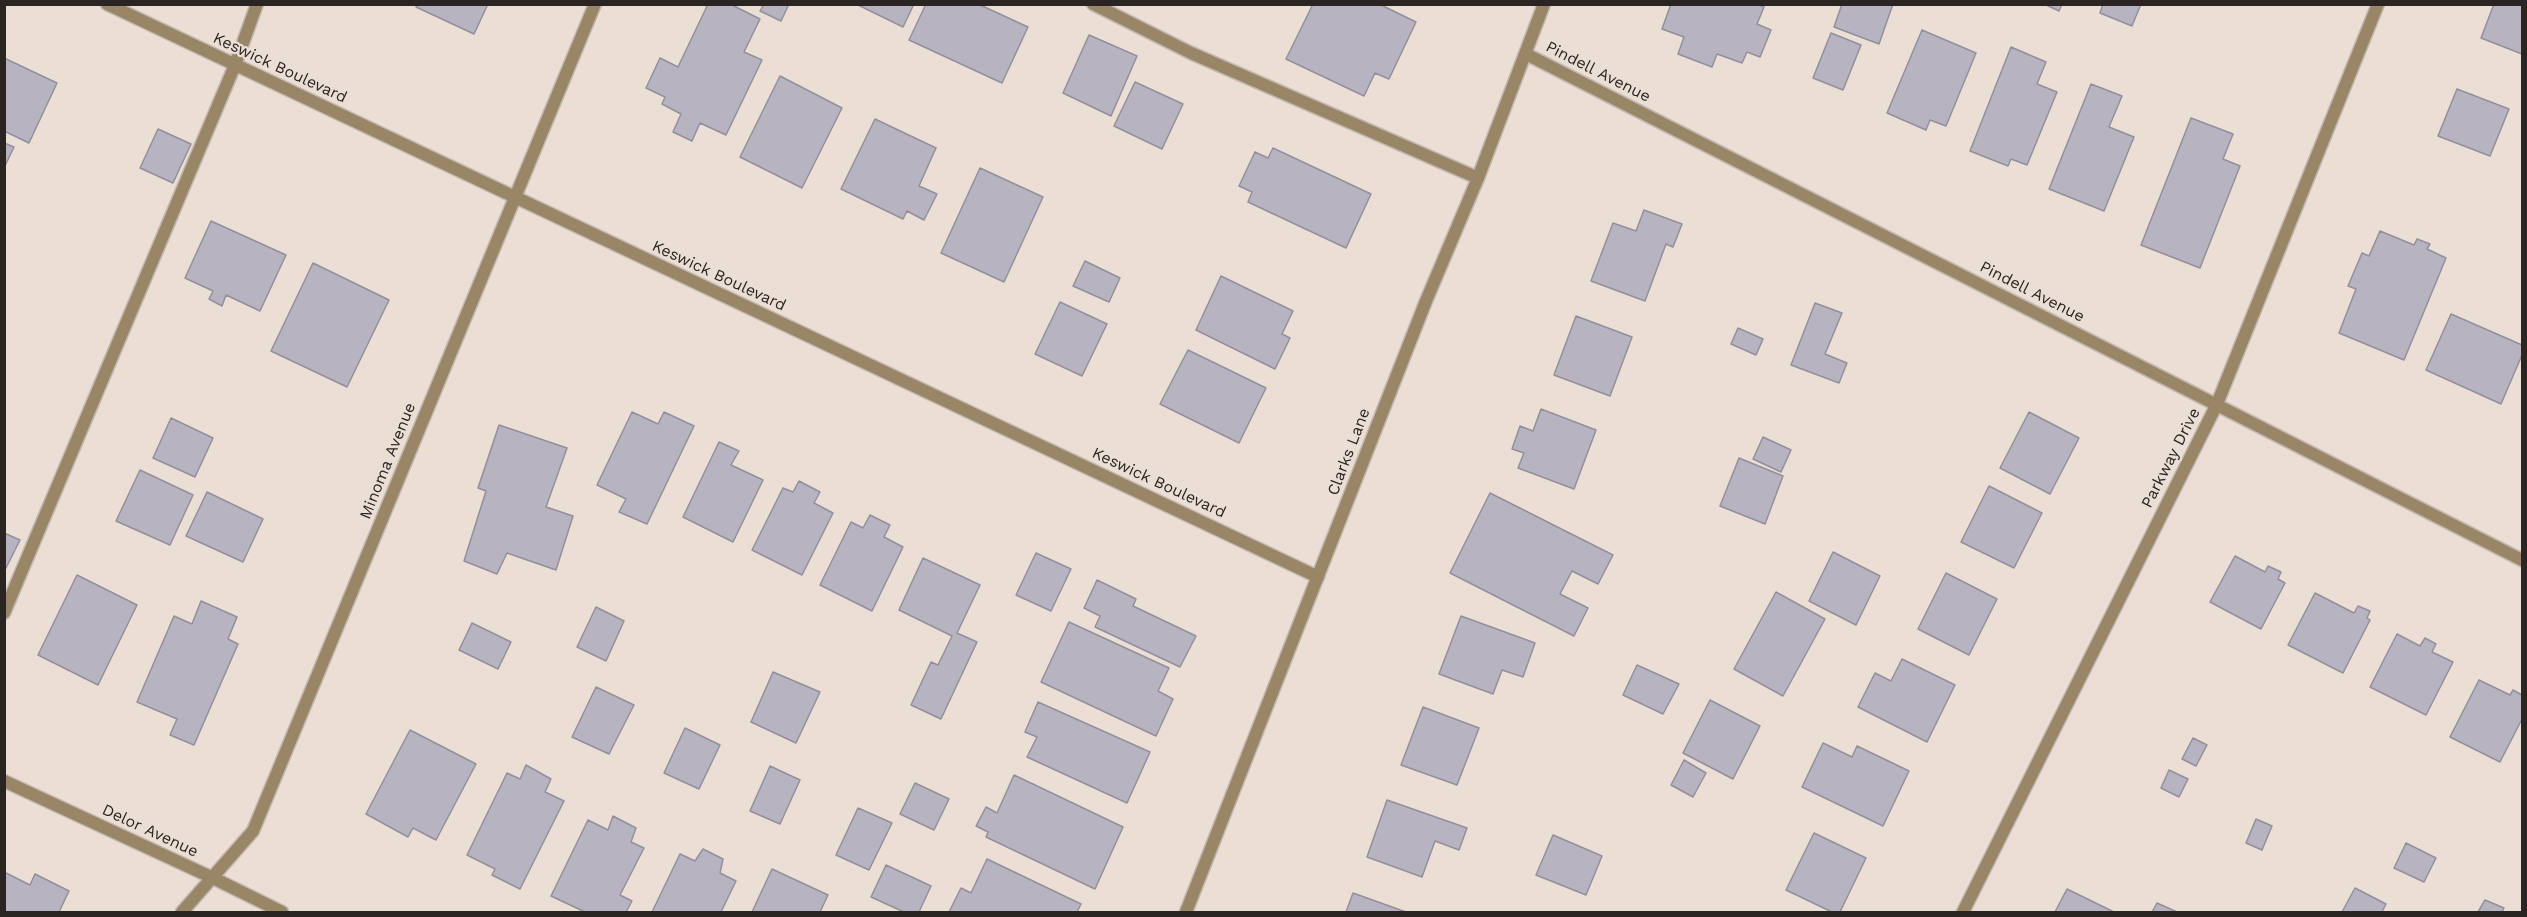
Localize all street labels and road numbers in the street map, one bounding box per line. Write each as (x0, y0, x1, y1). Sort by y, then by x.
street label: Keswick Boulevard (210, 29, 350, 107)
street label: Pindell Avenue (1542, 37, 1654, 107)
street label: Keswick Boulevard (649, 237, 789, 315)
street label: Pindell Avenue (1976, 257, 2088, 327)
street label: Minoma Avenue (356, 400, 420, 522)
street label: Parkway Drive (2138, 405, 2204, 511)
street label: Clarks Lane (1324, 406, 1374, 498)
street label: Keswick Boulevard (1089, 444, 1229, 522)
street label: Delor Avenue (99, 800, 201, 862)

